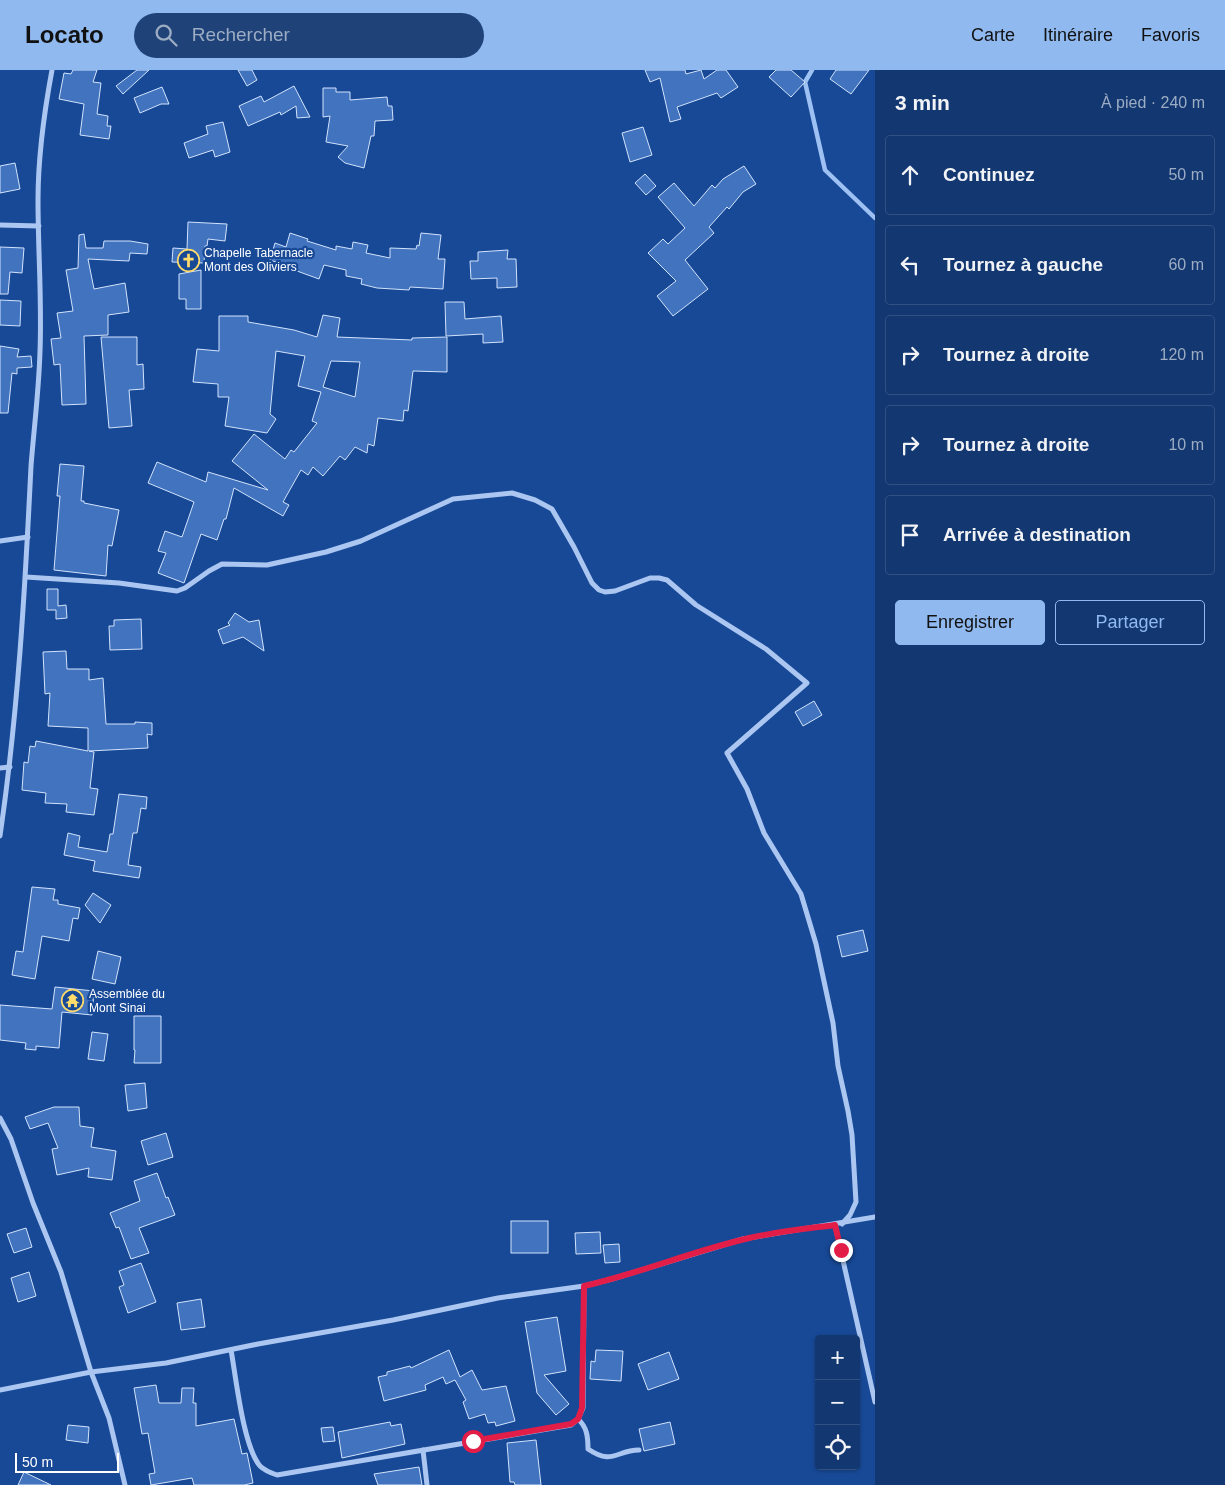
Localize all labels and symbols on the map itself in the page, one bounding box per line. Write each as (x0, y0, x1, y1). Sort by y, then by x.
place label: Chapelle Tabernacle Mont des Oliviers (204, 246, 314, 274)
church icon: Chapelle Tabernacle Mont des Oliviers (176, 248, 200, 272)
place label: Assemblée du Mont Sinai (89, 987, 165, 1015)
temple icon: Assemblée du Mont Sinai (61, 989, 85, 1013)
route end (830, 1239, 853, 1262)
route start (462, 1430, 485, 1453)
scale bar (15, 1450, 119, 1473)

